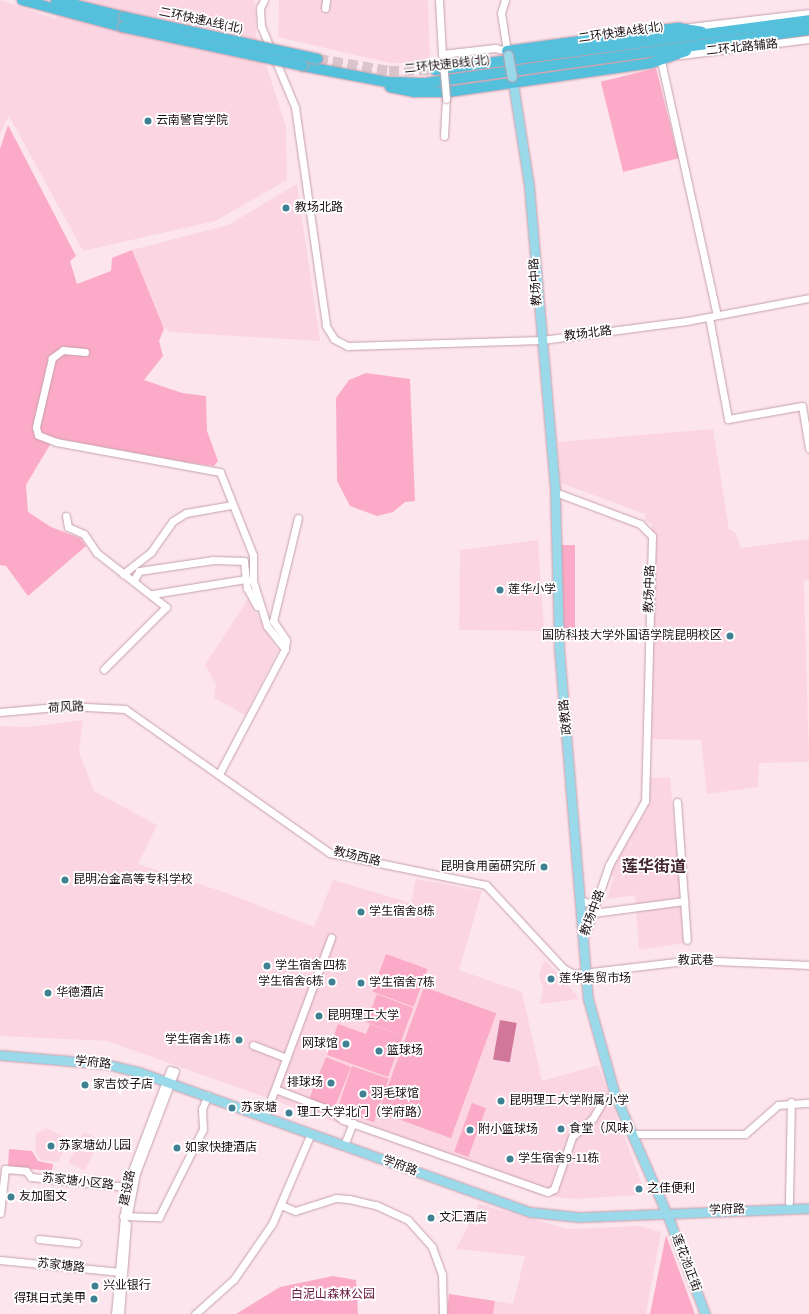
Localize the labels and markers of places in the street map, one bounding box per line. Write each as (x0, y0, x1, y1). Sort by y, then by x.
place label: 云南警官学院 (156, 114, 228, 128)
marker: 云南警官学院 (143, 116, 153, 126)
place label: 教场北路 (295, 201, 343, 215)
marker: 教场北路 (280, 202, 292, 214)
place label: 莲华小学 (508, 583, 556, 597)
marker: 莲华小学 (495, 585, 505, 595)
place label: 国防科技大学外国语学院昆明校区 (542, 629, 722, 643)
marker: 国防科技大学外国语学院昆明校区 (725, 631, 735, 641)
place label: 昆明食用菌研究所 (440, 860, 536, 874)
marker: 昆明食用菌研究所 (539, 862, 549, 872)
place label: 昆明冶金高等专科学校 (73, 873, 193, 887)
marker: 昆明冶金高等专科学校 (60, 875, 70, 885)
place label: 学生宿舍8栋 (369, 905, 435, 919)
marker: 学生宿舍8栋 (356, 907, 366, 917)
place label: 学生宿舍四栋 (275, 959, 347, 973)
marker: 学生宿舍四栋 (262, 961, 272, 971)
place label: 莲华集贸市场 (559, 972, 631, 986)
marker: 莲华集贸市场 (546, 974, 556, 984)
place label: 学生宿舍6栋 (258, 975, 324, 989)
place label: 学生宿舍7栋 (369, 976, 435, 990)
marker: 学生宿舍6栋 (327, 977, 337, 987)
marker: 学生宿舍7栋 (356, 978, 366, 988)
place label: 华德酒店 (56, 986, 104, 1000)
marker: 华德酒店 (43, 988, 53, 998)
place label: 昆明理工大学 (327, 1009, 399, 1023)
marker: 昆明理工大学 (314, 1011, 324, 1021)
place label: 学生宿舍1栋 (165, 1033, 231, 1047)
marker: 学生宿舍1栋 (234, 1035, 244, 1045)
place label: 网球馆 (302, 1037, 338, 1051)
marker: 网球馆 (341, 1039, 351, 1049)
place label: 篮球场 (387, 1044, 423, 1058)
marker: 篮球场 (374, 1046, 384, 1056)
place label: 排球场 (287, 1076, 323, 1090)
place label: 家吉饺子店 (93, 1078, 153, 1092)
marker: 排球场 (326, 1078, 336, 1088)
marker: 家吉饺子店 (80, 1080, 90, 1090)
place label: 羽毛球馆 (371, 1087, 419, 1101)
marker: 羽毛球馆 (358, 1089, 368, 1099)
place label: 昆明理工大学附属小学 (509, 1094, 629, 1108)
marker: 昆明理工大学附属小学 (496, 1096, 506, 1106)
place label: 苏家塘 (241, 1101, 277, 1115)
marker: 苏家塘 (226, 1102, 238, 1114)
place label: 理工大学北门（学府路） (297, 1106, 429, 1120)
marker: 理工大学北门（学府路） (284, 1108, 294, 1118)
place label: 食堂（风味） (569, 1122, 641, 1136)
place label: 附小篮球场 (478, 1123, 538, 1137)
marker: 食堂（风味） (556, 1124, 566, 1134)
marker: 附小篮球场 (465, 1125, 475, 1135)
place label: 苏家塘幼儿园 (59, 1139, 131, 1153)
marker: 苏家塘幼儿园 (46, 1141, 56, 1151)
place label: 如家快捷酒店 (185, 1141, 257, 1155)
marker: 如家快捷酒店 (172, 1143, 182, 1153)
place label: 学生宿舍9-11栋 (518, 1152, 600, 1166)
marker: 学生宿舍9-11栋 (505, 1154, 515, 1164)
place label: 之佳便利 (647, 1182, 695, 1196)
marker: 之佳便利 (634, 1184, 644, 1194)
place label: 友加图文 (19, 1190, 67, 1204)
marker: 友加图文 (6, 1192, 16, 1202)
place label: 文汇酒店 (439, 1211, 487, 1225)
marker: 文汇酒店 (426, 1213, 436, 1223)
place label: 兴业银行 (103, 1279, 151, 1293)
marker: 兴业银行 (90, 1281, 100, 1291)
place label: 得琪日式美甲 (14, 1292, 86, 1306)
marker: 得琪日式美甲 (89, 1294, 99, 1304)

